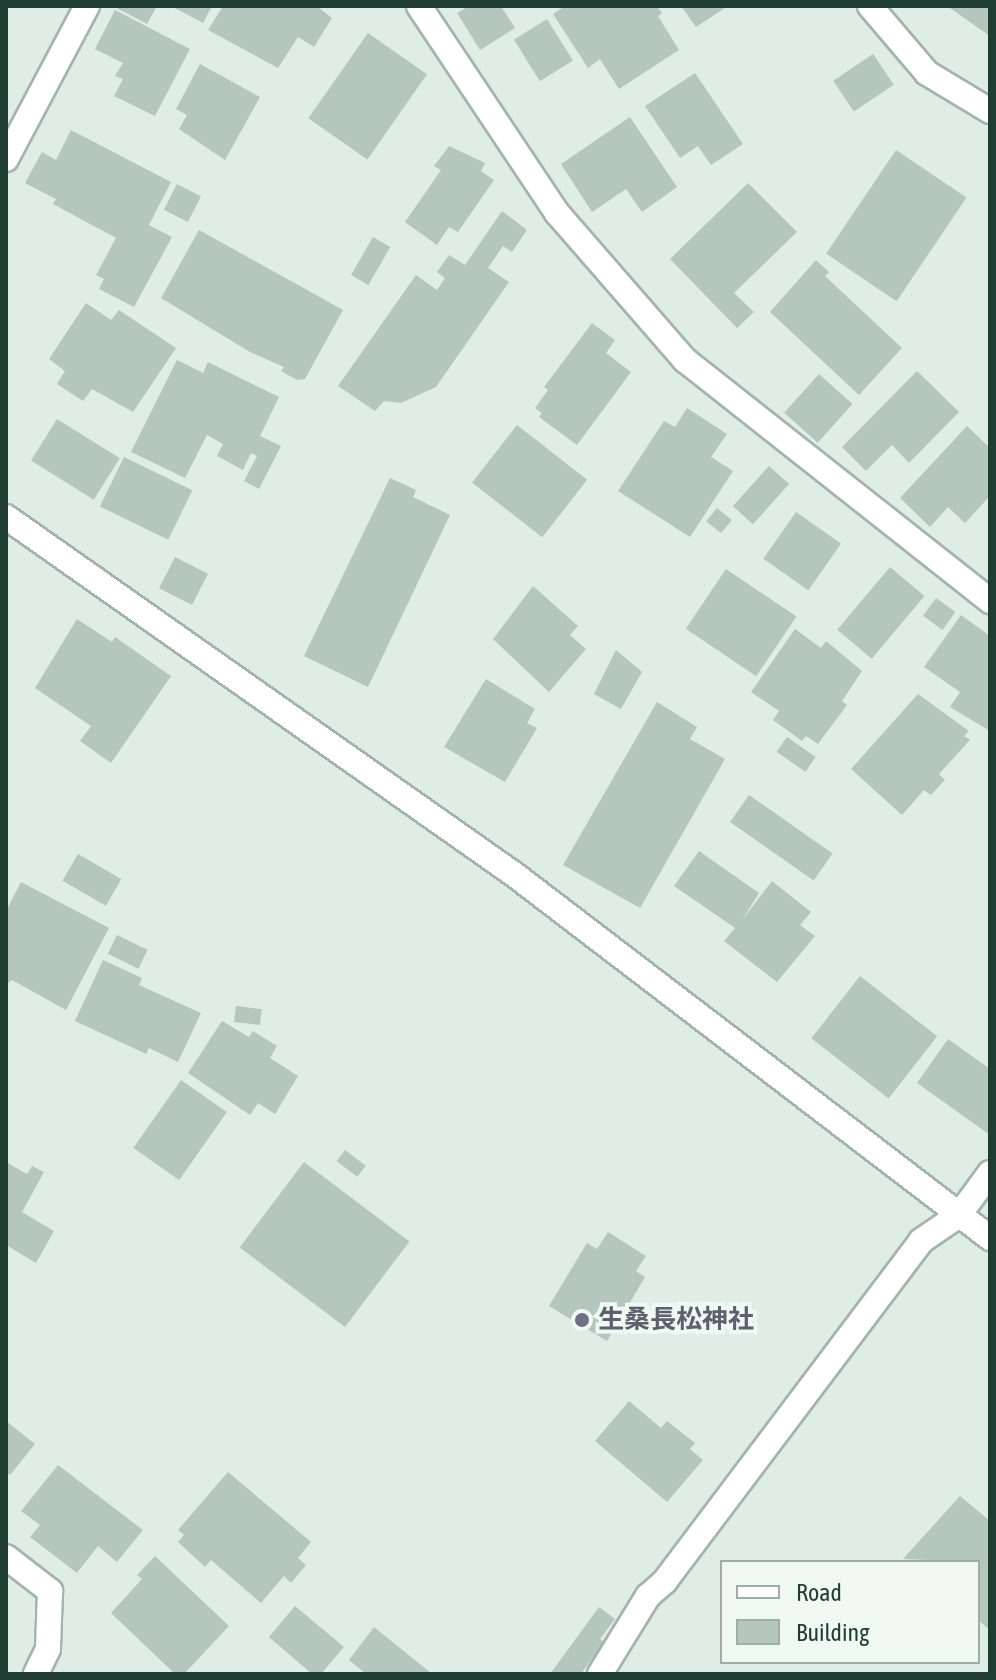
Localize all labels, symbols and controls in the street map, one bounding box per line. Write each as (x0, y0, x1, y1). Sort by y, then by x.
place label: 生桑長松神社 (598, 1304, 754, 1336)
marker: 生桑長松神社 (573, 1311, 591, 1329)
legend (720, 1560, 980, 1664)
text: Road (796, 1579, 842, 1606)
text: Building (796, 1619, 869, 1646)

